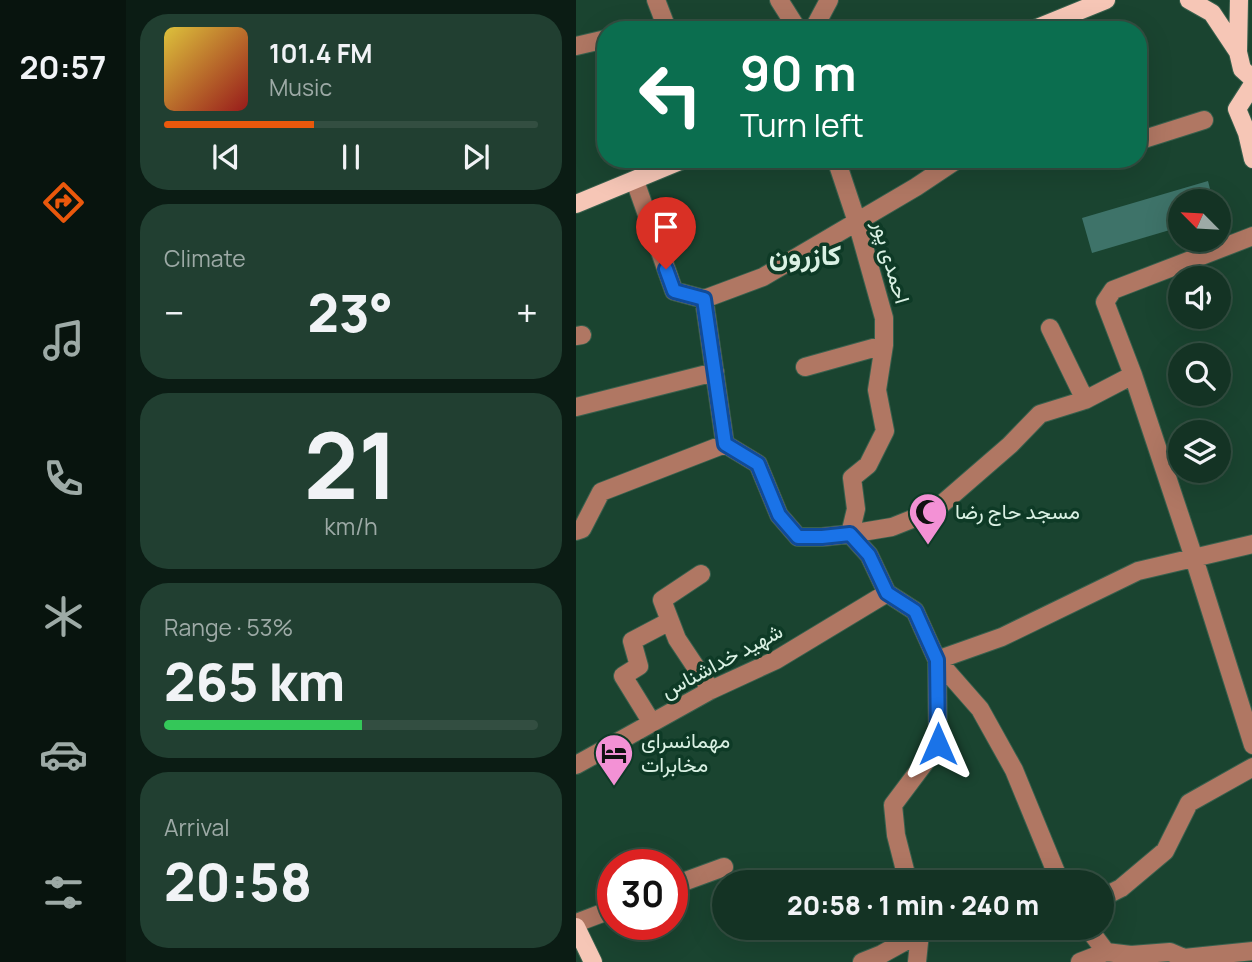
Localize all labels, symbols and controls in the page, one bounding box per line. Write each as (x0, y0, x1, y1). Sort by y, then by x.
text: 101.4 FM (269, 35, 373, 71)
text: 90 m (740, 39, 857, 106)
text: 20:57 (20, 45, 106, 89)
icon: left (625, 49, 716, 140)
text: Music (269, 71, 332, 103)
text: Turn left (740, 103, 864, 147)
icon: previous (207, 138, 245, 176)
icon: pause (332, 138, 370, 176)
icon: next (457, 138, 495, 176)
icon: directions (39, 178, 88, 227)
north arrow (1168, 189, 1230, 252)
map controls (1168, 189, 1231, 483)
pin (636, 197, 696, 269)
icon: arrive (647, 208, 685, 246)
street label: احمدی پور (866, 216, 917, 307)
district label: کازرون (769, 235, 841, 273)
text: Climate (164, 242, 246, 274)
button: sound (1168, 266, 1231, 329)
text: 23° (308, 277, 393, 348)
text: − (164, 286, 185, 338)
text: + (516, 286, 538, 338)
icon: music (39, 316, 88, 365)
button: search (1168, 343, 1231, 406)
text: 21 (304, 402, 398, 526)
button: layers (1168, 420, 1231, 483)
icon: phone (39, 454, 88, 503)
mosque icon: مسجد حاج رضا (907, 491, 949, 546)
place label: مسجد حاج رضا (955, 497, 1080, 526)
text: km/h (324, 510, 378, 542)
icon: climate (39, 592, 88, 641)
text: Range · 53% (164, 611, 293, 643)
street label: شهید خداشناس (656, 616, 787, 704)
text: 265 km (164, 646, 345, 717)
position arrow (901, 707, 975, 781)
place label: مهمانسرای مخابرات (641, 726, 730, 778)
icon: car (39, 730, 88, 779)
hotel icon: مهمانسرای مخابرات (593, 732, 635, 787)
text: Arrival (164, 811, 230, 843)
text: 20:58 (164, 846, 312, 917)
speed limit sign: 30 (597, 849, 688, 940)
icon: filters (39, 868, 88, 917)
text: 20:58 · 1 min · 240 m (787, 887, 1039, 923)

